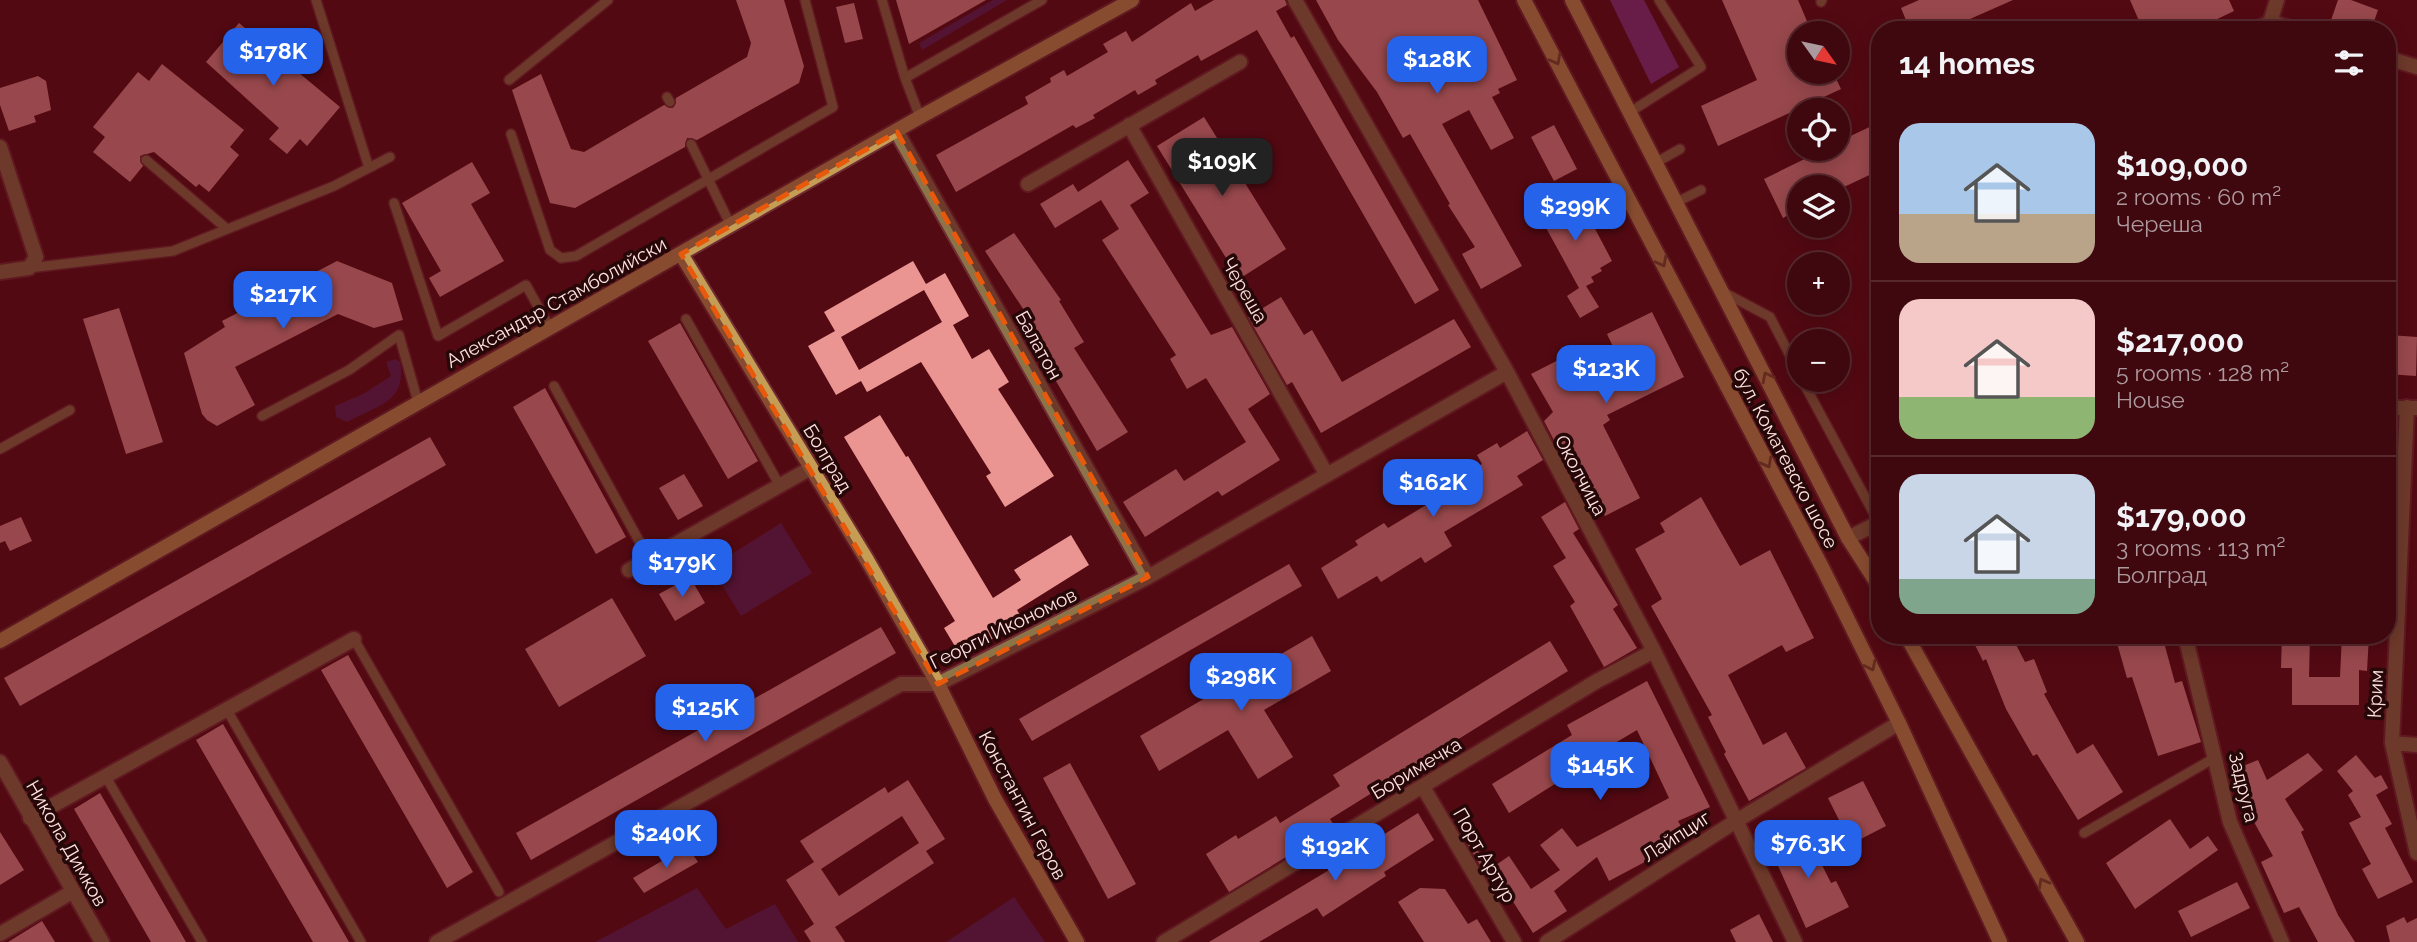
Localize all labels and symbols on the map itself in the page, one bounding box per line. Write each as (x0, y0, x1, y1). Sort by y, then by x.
north arrow (1787, 21, 1850, 84)
pin: $178K (224, 28, 322, 88)
pin: $128K (1388, 36, 1486, 96)
one-way arrow (1548, 53, 1561, 66)
pin: $109K (1173, 138, 1271, 198)
pin: $299K (1526, 184, 1624, 243)
street label: Александър Стамболийски (442, 232, 670, 372)
street label: Череша (1218, 253, 1272, 327)
one-way arrow (1653, 255, 1667, 267)
pin: $217K (234, 272, 332, 331)
street label: Балатон (1011, 307, 1067, 383)
pin: $123K (1557, 346, 1655, 405)
street label: бул. Коматевско шосе (1729, 364, 1843, 552)
one-way arrow (1761, 372, 1775, 384)
street label: Болград (799, 420, 857, 496)
street label: Околчица (1551, 431, 1611, 519)
one-way arrow (1759, 456, 1773, 468)
pin: $162K (1384, 460, 1482, 519)
pin: $179K (633, 540, 731, 599)
street label: Георги Икономов (926, 583, 1080, 673)
pin: $298K (1192, 654, 1290, 713)
one-way arrow (1863, 659, 1877, 671)
street label: Крим (2363, 669, 2387, 719)
pin: $125K (656, 684, 754, 744)
street label: Константин Геров (975, 727, 1071, 883)
street label: Боримечка (1367, 733, 1465, 803)
pin: $145K (1551, 742, 1649, 802)
street label: Задруга (2225, 750, 2263, 824)
street label: Никола Димков (22, 776, 112, 910)
street label: Порт Артур (1449, 804, 1521, 906)
street label: Лайпциг (1638, 806, 1714, 866)
pin: $240K (617, 810, 715, 870)
pin: $76.3K (1751, 820, 1865, 880)
pin: $192K (1286, 824, 1384, 883)
one-way arrow (2038, 878, 2052, 890)

